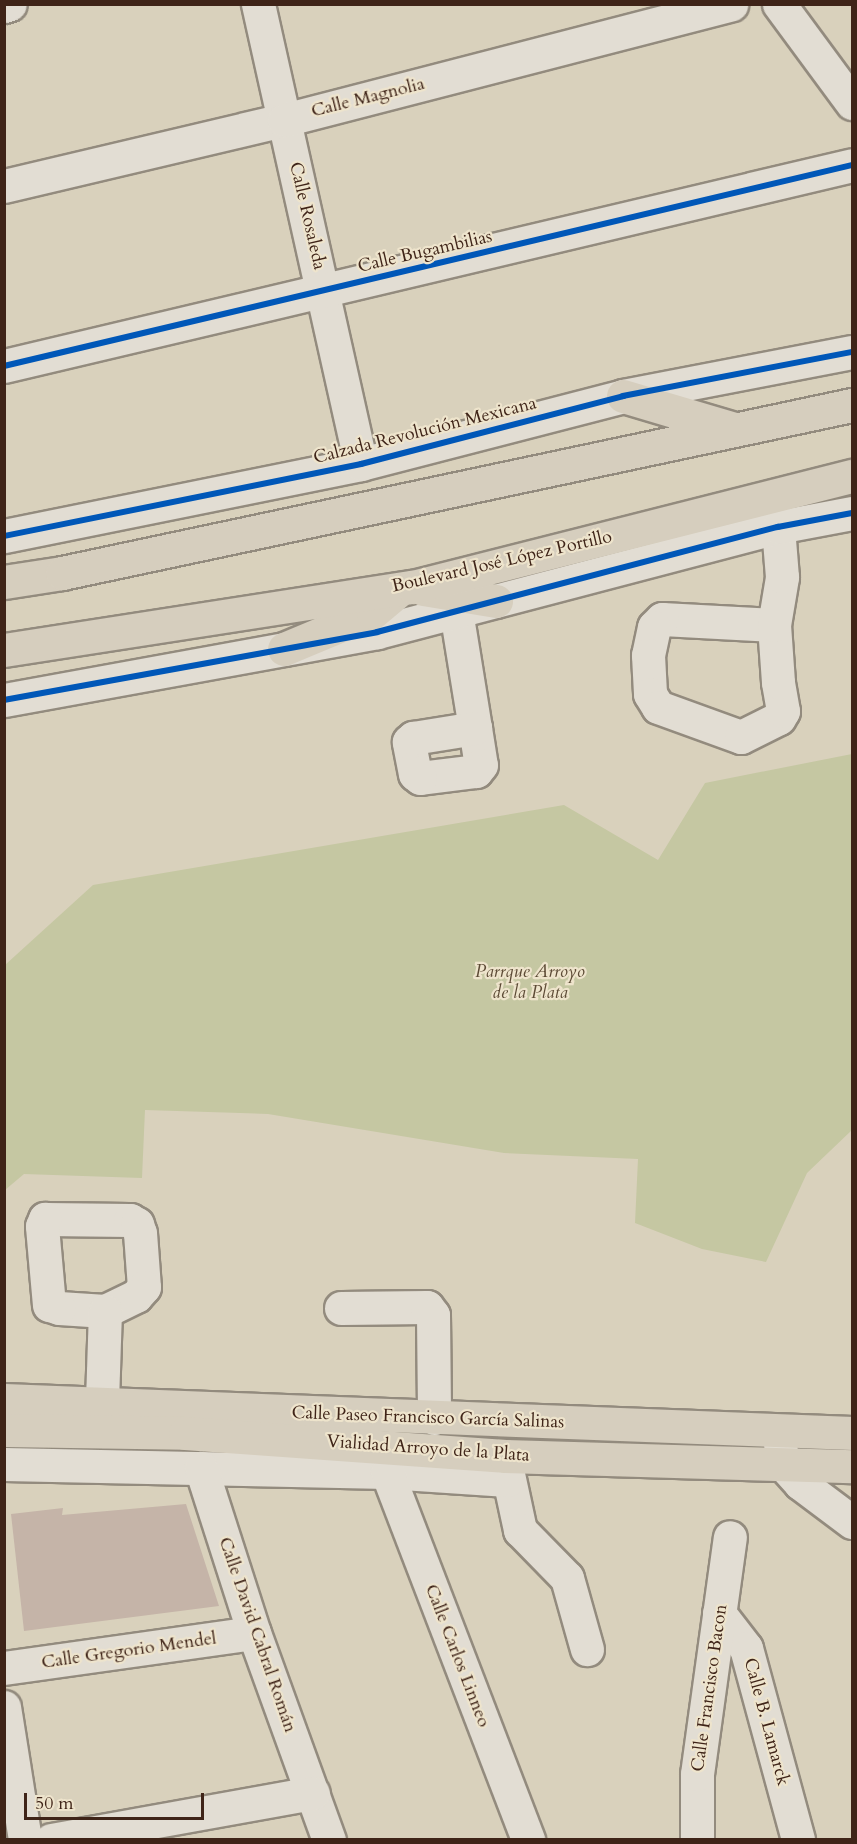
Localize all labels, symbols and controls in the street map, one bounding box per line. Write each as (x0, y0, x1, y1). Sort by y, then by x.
street label: Calle Magnolia (309, 74, 427, 122)
street label: Calle Rosaleda (284, 160, 330, 272)
street label: Calle Bugambilias (356, 226, 494, 278)
street label: Calzada Revolución Mexicana (311, 393, 539, 469)
street label: Boulevard José López Portillo (390, 526, 614, 598)
park label: Parrque Arroyo de la Plata (475, 962, 585, 1004)
street label: Calle Paseo Francisco García Salinas (291, 1402, 565, 1434)
street label: Vialidad Arroyo de la Plata (326, 1431, 530, 1467)
street label: Calle David Cabral Román (213, 1535, 301, 1735)
street label: Calle Carlos Linneo (420, 1582, 494, 1730)
street label: Calle Francisco Bacon (688, 1603, 732, 1773)
street label: Calle Gregorio Mendel (40, 1628, 218, 1674)
street label: Calle B. Lamarck (739, 1656, 793, 1788)
scale bar (27, 1781, 207, 1819)
text: 50 m (35, 1791, 74, 1816)

